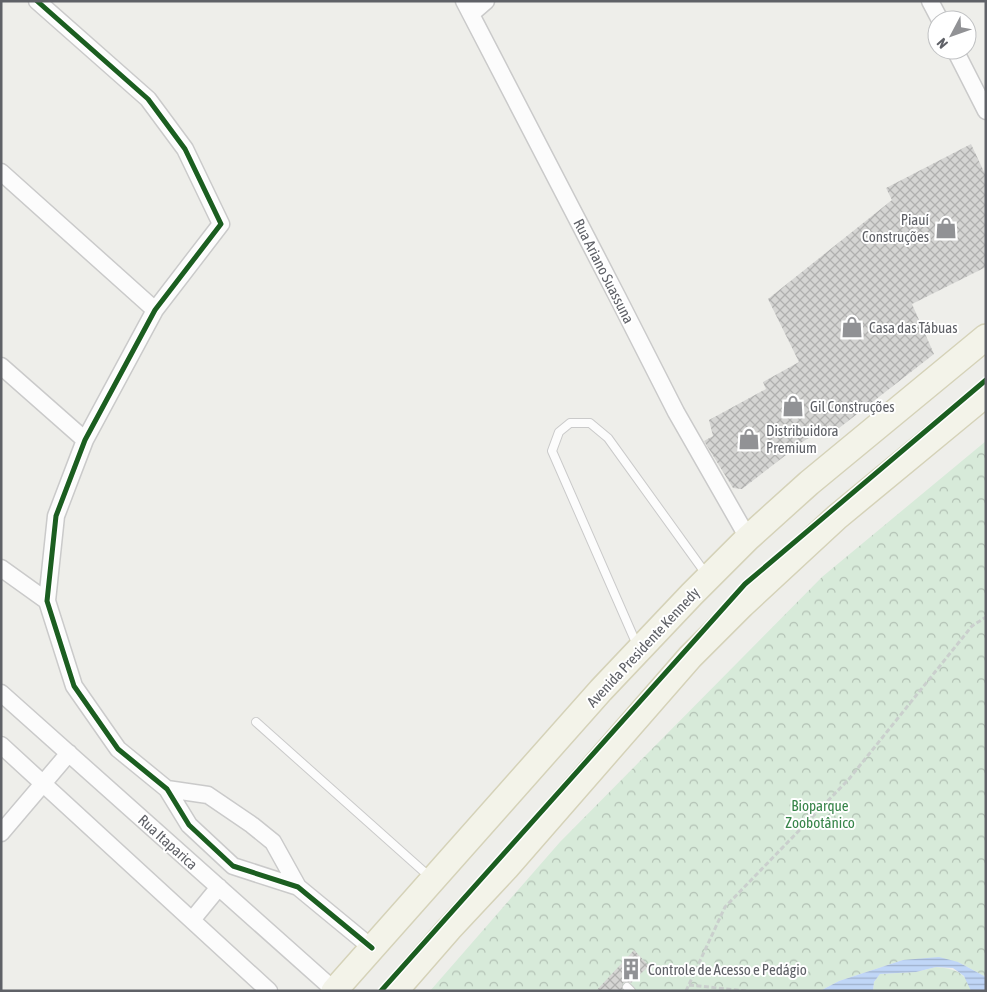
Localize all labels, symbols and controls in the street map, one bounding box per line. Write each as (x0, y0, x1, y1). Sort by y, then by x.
north arrow (927, 10, 977, 60)
text: N (933, 35, 951, 52)
place label: Piauí Construções (862, 211, 930, 245)
shop icon: Piauí Construções (933, 215, 959, 241)
street label: Rua Ariano Suassuna (570, 216, 638, 326)
shop icon: Casa das Tábuas (839, 314, 865, 340)
place label: Casa das Tábuas (869, 319, 958, 336)
shop icon: Gil Construções (780, 393, 806, 419)
place label: Gil Construções (810, 398, 895, 415)
place label: Distribuidora Premium (766, 422, 838, 456)
shop icon: Distribuidora Premium (736, 426, 762, 452)
street label: Avenida Presidente Kennedy (583, 584, 703, 710)
park label: Bioparque Zoobotânico (785, 797, 855, 831)
street label: Rua Itaparica (135, 811, 201, 873)
building icon: Controle de Acesso e Pedágio (618, 956, 644, 982)
place label: Controle de Acesso e Pedágio (648, 961, 807, 978)

